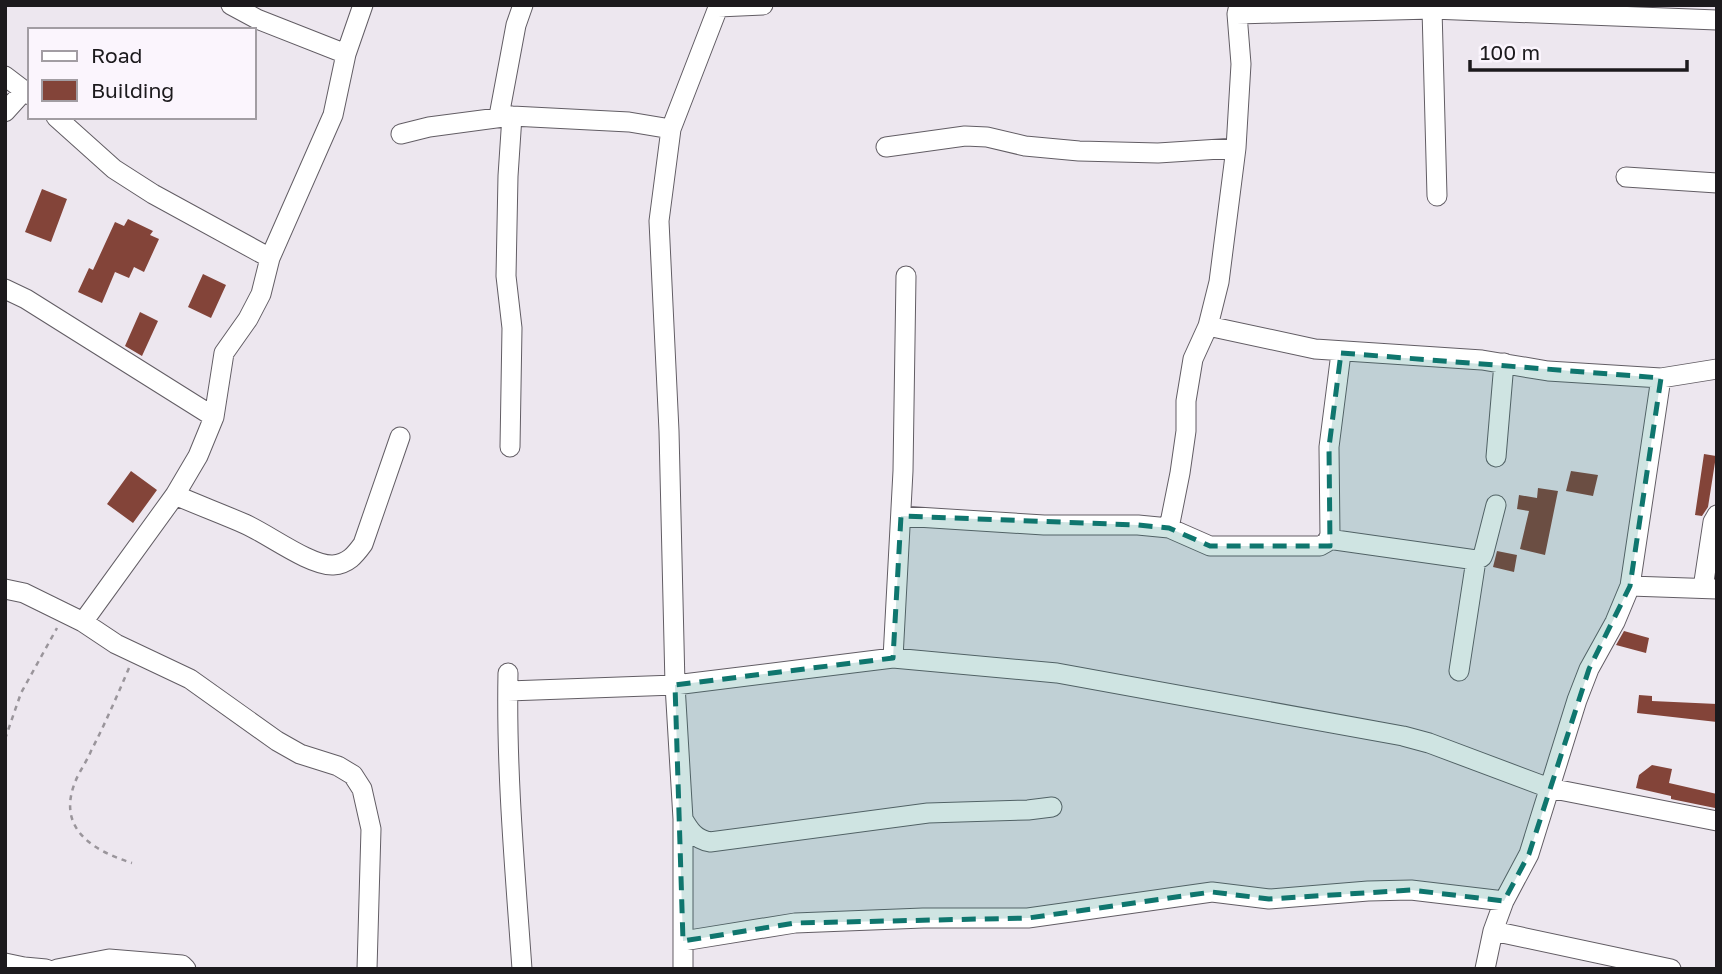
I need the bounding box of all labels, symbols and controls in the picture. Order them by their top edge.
legend [28,28,256,119]
scale bar [1470,28,1687,72]
text: 100 m [1480,39,1540,65]
text: Road [91,42,142,68]
text: Building [91,77,174,103]

